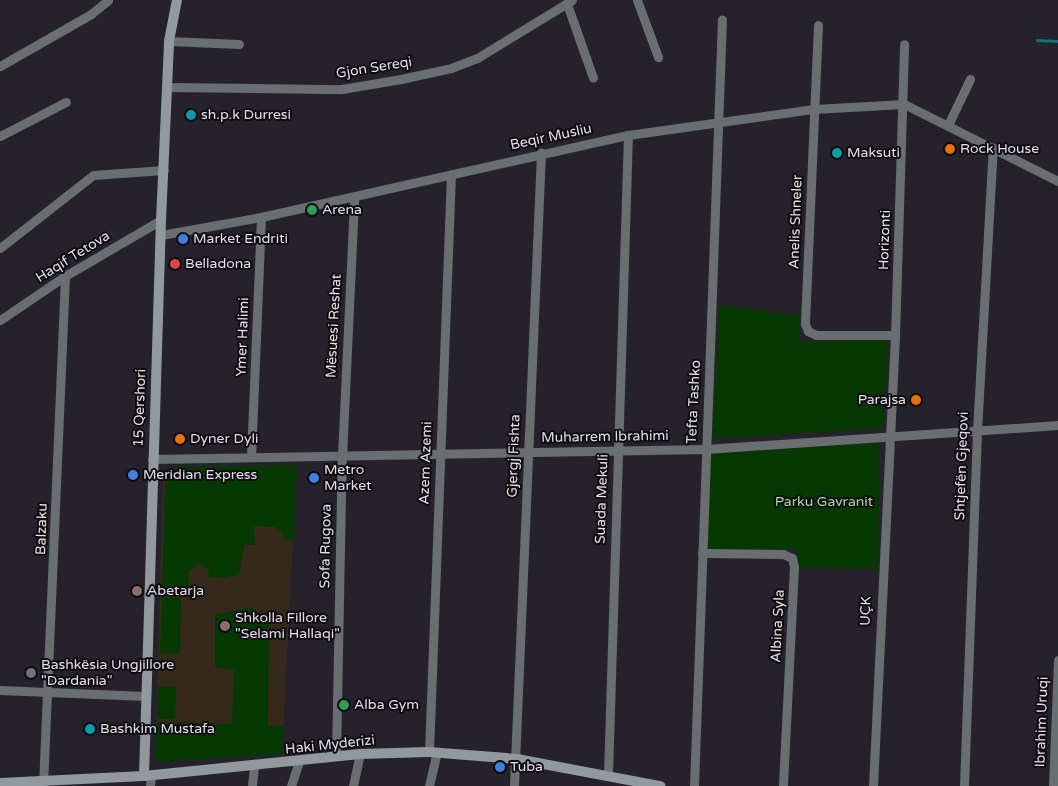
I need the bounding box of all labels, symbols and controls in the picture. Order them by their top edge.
street label: Gjon Sereqi [335,54,413,82]
place label: sh.p.k Durresi [201,107,291,123]
marker: sh.p.k Durresi [185,109,197,121]
street label: Beqir Musliu [509,120,593,154]
place label: Rock House [960,141,1039,157]
marker: Rock House [944,143,956,155]
place label: Maksuti [847,145,900,161]
marker: Maksuti [831,147,843,159]
street label: Anelis Shneler [786,175,806,269]
place label: Arena [322,202,362,218]
marker: Arena [306,204,318,216]
street label: Horizonti [876,210,894,270]
street label: Haqif Tetova [33,228,113,286]
place label: Market Endriti [193,231,288,247]
marker: Market Endriti [177,233,189,245]
place label: Belladona [185,256,251,272]
marker: Belladona [169,258,181,270]
street label: Mësuesi Reshat [323,273,345,379]
street label: Ymer Halimi [233,297,253,377]
street label: Tefta Tashko [683,360,705,444]
street label: 15 Qershori [130,369,150,447]
place label: Parajsa [858,392,906,408]
marker: Parajsa [910,394,922,406]
street label: Shtjefën Gjeqovi [952,411,972,521]
street label: Gjergj Fishta [504,414,524,498]
street label: Azem Azemi [416,421,436,505]
street label: Muharrem Ibrahimi [541,427,669,447]
place label: Dyner Dyli [190,431,258,447]
marker: Dyner Dyli [174,433,186,445]
street label: Suada Mekuli [592,454,612,544]
place label: Metro Market [324,462,372,494]
place label: Meridian Express [143,467,257,483]
marker: Meridian Express [127,469,139,481]
marker: Metro Market [308,472,320,484]
park label: Parku Gavranit [775,494,873,510]
street label: Balzaku [33,503,51,555]
street label: Sofa Rugova [317,504,335,588]
place label: Abetarja [147,583,204,599]
marker: Abetarja [131,585,143,597]
street label: Albina Syla [768,589,788,663]
street label: UÇK [857,596,875,626]
place label: Shkolla Fillore "Selami Hallaqi" [235,610,340,642]
marker: Shkolla Fillore "Selami Hallaqi" [219,620,231,632]
place label: Bashkësia Ungjillore "Dardania" [41,657,174,690]
marker: Bashkësia Ungjillore "Dardania" [25,667,37,679]
street label: Ibrahim Uruqi [1032,676,1052,768]
place label: Alba Gym [354,697,419,713]
marker: Alba Gym [338,699,350,711]
place label: Bashkim Mustafa [100,721,215,737]
marker: Bashkim Mustafa [84,723,96,735]
street label: Haki Myderizi [284,732,376,758]
place label: Tuba [510,759,543,775]
marker: Tuba [494,761,506,773]

